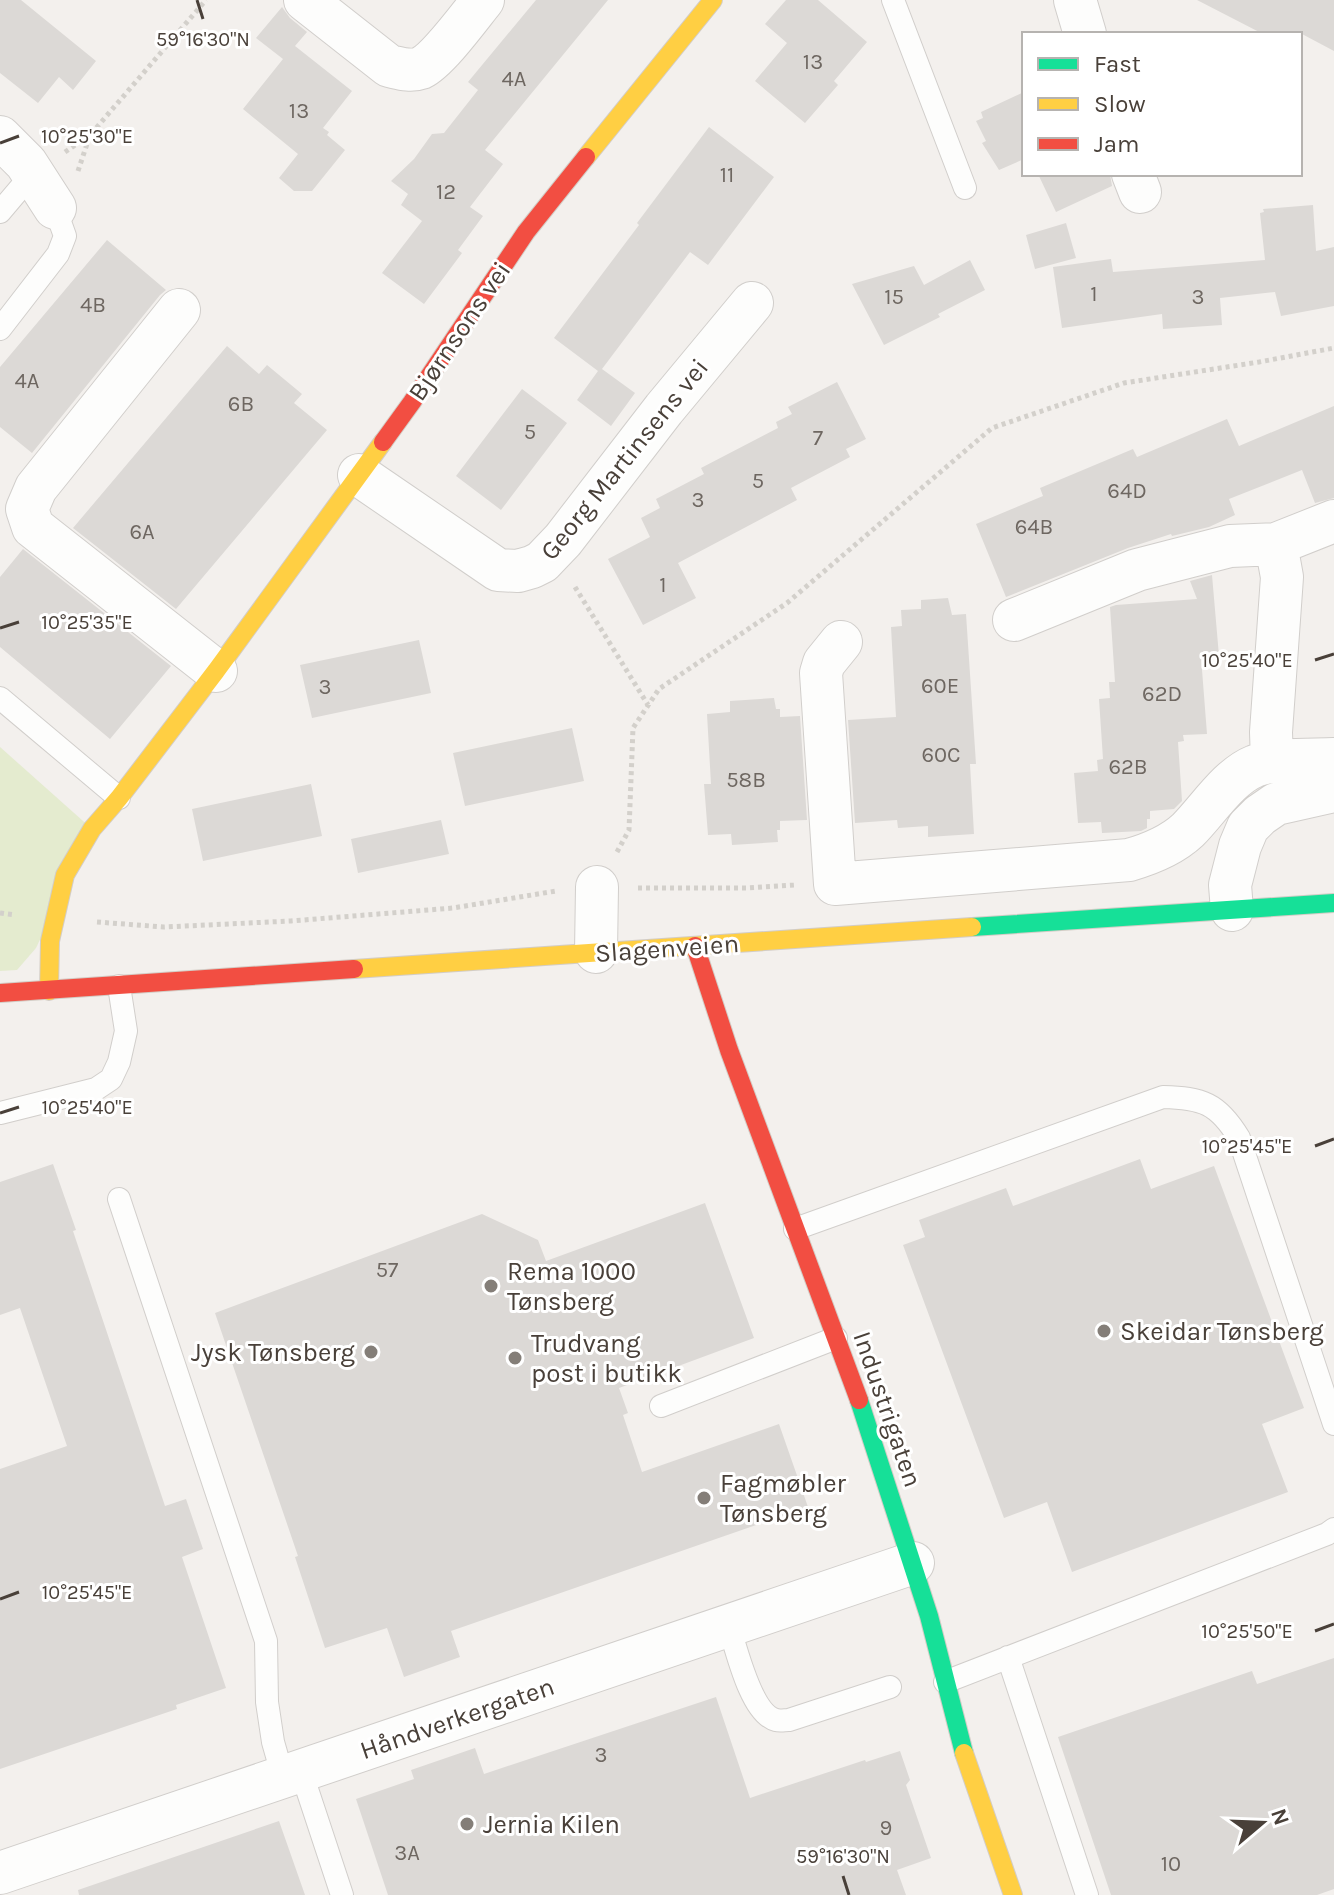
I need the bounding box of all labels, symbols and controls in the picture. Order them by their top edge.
text: 59°16'30"N [156,28,250,51]
legend [1022,32,1302,176]
house number: 13 [803,49,823,75]
text: Fast [1094,50,1141,78]
house number: 4A [502,66,527,92]
text: Slow [1094,90,1146,118]
house number: 13 [289,98,309,124]
text: 10°25'30"E [41,125,133,148]
text: Jam [1094,130,1139,158]
house number: 11 [720,162,734,188]
house number: 12 [436,179,456,205]
street label: Bjørnsons vei [401,256,517,407]
house number: 1 [1090,281,1098,307]
house number: 15 [884,284,904,310]
house number: 3 [1192,284,1205,310]
house number: 4B [80,292,106,318]
street label: Georg Martinsens vei [534,352,715,566]
house number: 4A [15,368,40,394]
house number: 6B [228,391,254,417]
house number: 5 [524,419,536,445]
house number: 7 [813,425,823,451]
house number: 5 [752,468,764,494]
house number: 64D [1107,478,1147,504]
house number: 3 [692,487,705,513]
house number: 64B [1015,514,1053,540]
house number: 6A [129,519,155,545]
house number: 1 [659,572,667,598]
text: 10°25'35"E [41,611,133,634]
text: 10°25'40"E [1201,649,1293,672]
house number: 60E [921,673,959,699]
house number: 3 [319,674,332,700]
house number: 62D [1142,681,1182,707]
house number: 60C [921,742,961,768]
house number: 62B [1108,754,1148,780]
house number: 58B [726,767,766,793]
street label: Slagenveien [594,928,740,969]
text: 10°25'40"E [41,1096,133,1119]
text: 10°25'45"E [1202,1135,1292,1158]
place label: Rema 1000 Tønsberg [507,1256,636,1317]
house number: 57 [376,1257,398,1283]
marker: Rema 1000 Tønsberg [482,1277,500,1295]
place label: Skeidar Tønsberg [1120,1316,1324,1347]
marker: Skeidar Tønsberg [1095,1322,1113,1340]
street label: Industrigaten [846,1327,929,1491]
place label: Trudvang post i butikk [531,1328,682,1389]
place label: Jysk Tønsberg [191,1337,355,1368]
marker: Jysk Tønsberg [362,1343,380,1361]
marker: Trudvang post i butikk [506,1349,524,1367]
place label: Fagmøbler Tønsberg [720,1468,847,1529]
marker: Fagmøbler Tønsberg [695,1489,713,1507]
text: 10°25'45"E [42,1581,132,1604]
text: 10°25'50"E [1201,1620,1293,1643]
street label: Håndverkergaten [356,1671,558,1766]
house number: 3 [595,1742,608,1768]
north arrow [1222,1783,1302,1863]
text: N [1265,1805,1295,1829]
place label: Jernia Kilen [483,1809,620,1840]
marker: Jernia Kilen [458,1815,476,1833]
house number: 9 [880,1815,892,1841]
house number: 3A [394,1840,420,1866]
text: 59°16'30"N [796,1845,890,1868]
house number: 10 [1161,1851,1181,1877]

